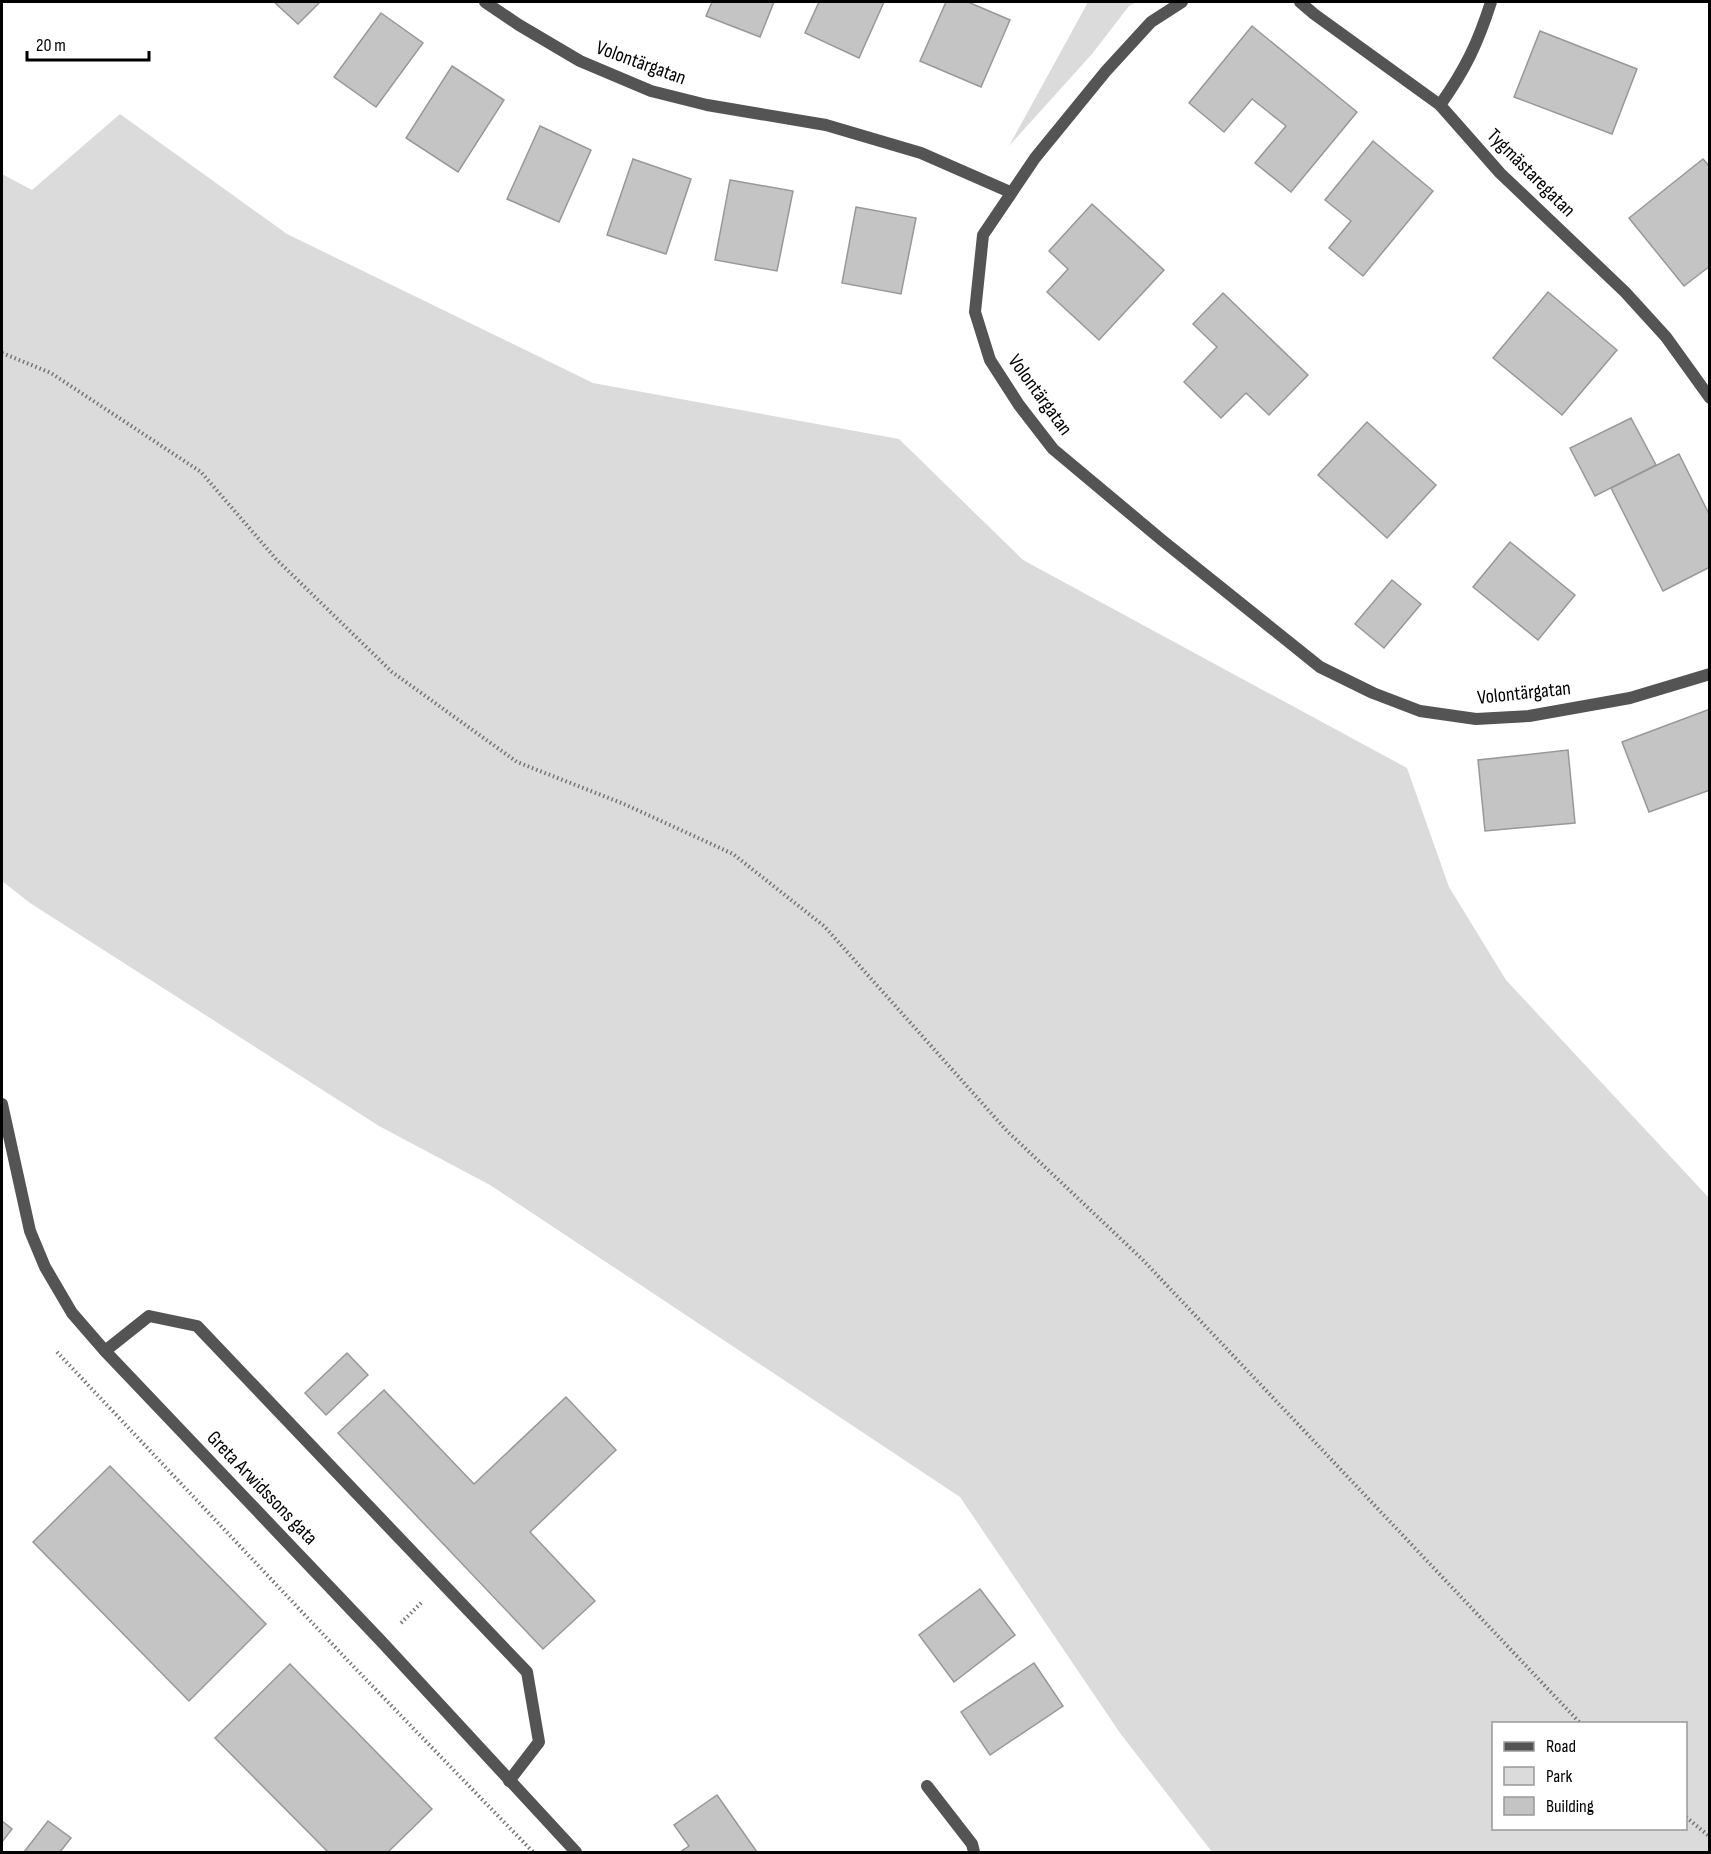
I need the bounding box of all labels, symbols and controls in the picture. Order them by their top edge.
scale bar [27,24,148,62]
text: 20 m [36,35,66,56]
street label: Volontärgatan [593,36,689,90]
street label: Tygmästaregatan [1482,124,1580,222]
street label: Volontärgatan [1003,350,1077,440]
street label: Volontärgatan [1476,676,1572,710]
street label: Greta Arwidssons gata [202,1426,322,1550]
legend [1492,1722,1687,1830]
text: Road [1546,1736,1576,1757]
text: Park [1546,1766,1572,1787]
text: Building [1546,1796,1594,1817]

